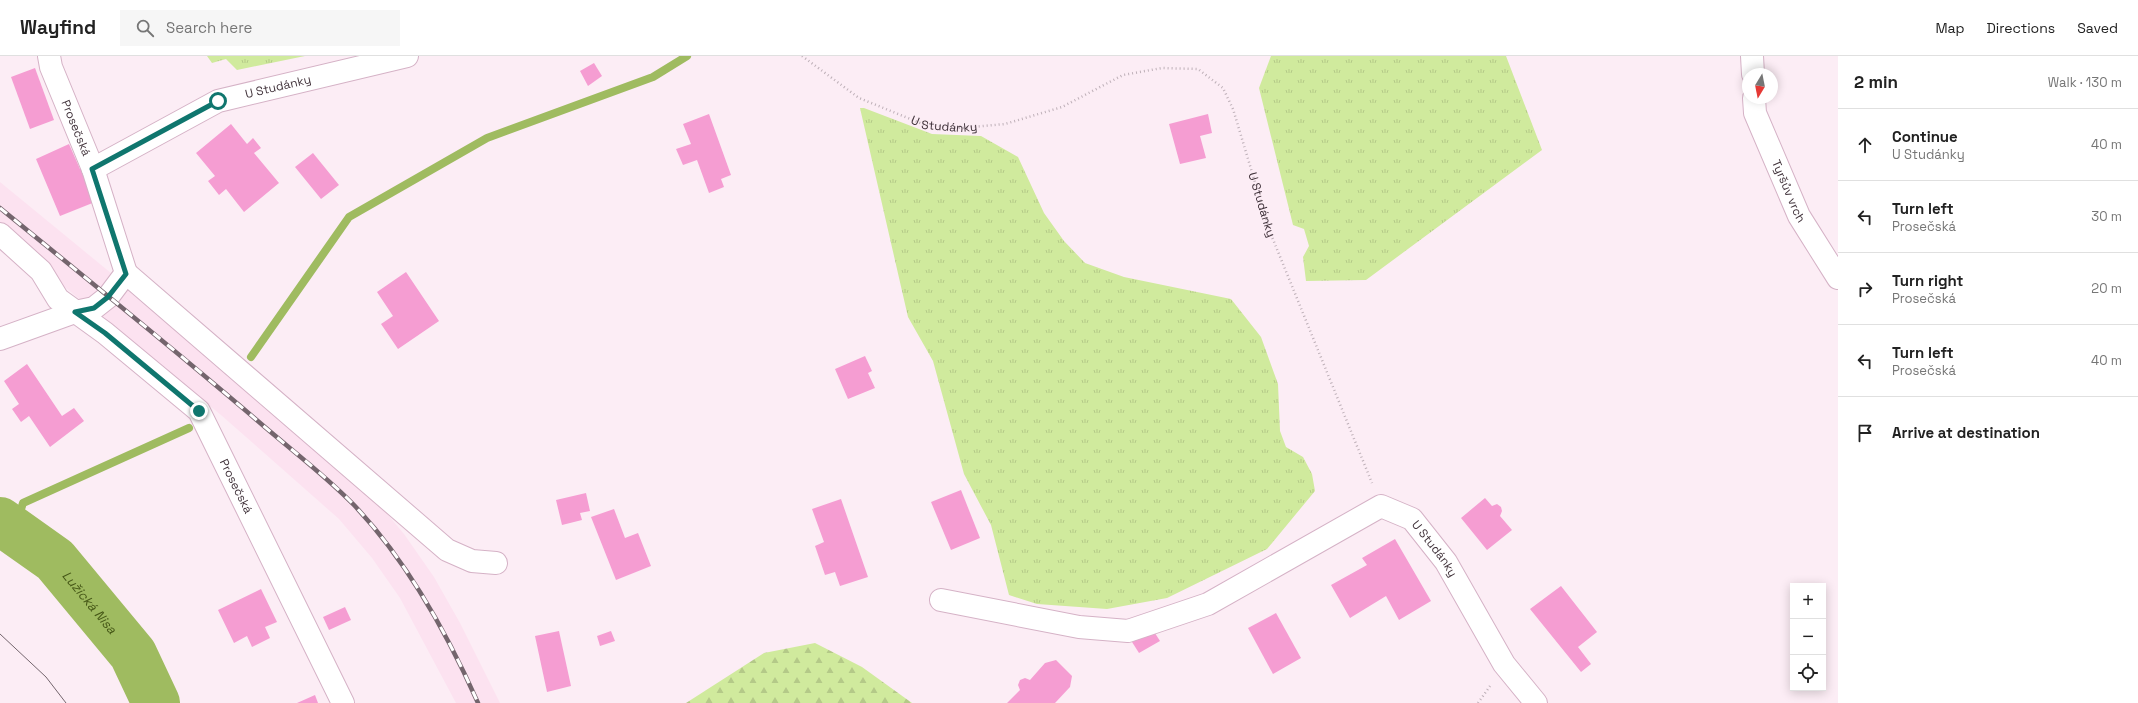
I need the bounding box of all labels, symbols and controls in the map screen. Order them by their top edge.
search box [120,10,400,46]
text: Wayfind [20,15,96,40]
icon: search [134,17,156,39]
text: Search here [166,18,252,37]
text: Map [1935,19,1965,37]
text: Directions [1987,19,2055,37]
text: Saved [2077,19,2118,37]
north arrow [1742,68,1778,104]
street label: U Studánky [244,71,313,102]
text: 2 min [1854,71,1898,93]
text: Walk · 130 m [2048,74,2122,91]
route start [209,92,227,110]
street label: Prosečská [58,98,95,158]
street label: U Studánky [908,112,978,136]
text: Continue [1892,127,1958,146]
icon: ahead [1854,134,1876,156]
text: 40 m [2091,136,2122,153]
text: U Studánky [1892,146,1965,163]
street label: Tyršův vrch [1768,157,1809,226]
street label: U Studánky [1244,170,1279,240]
text: Turn left [1892,199,1954,218]
icon: left [1854,206,1876,228]
text: 30 m [2091,208,2122,225]
text: Prosečská [1892,218,1956,235]
text: Turn right [1892,271,1963,290]
icon: right [1854,278,1876,300]
text: 20 m [2091,280,2122,297]
text: Prosečská [1892,290,1956,307]
text: Turn left [1892,343,1954,362]
icon: left [1854,350,1876,372]
text: 40 m [2091,352,2122,369]
text: Prosečská [1892,362,1956,379]
route end [190,402,208,420]
icon: arrive [1854,422,1876,444]
text: Arrive at destination [1892,423,2040,442]
street label: Prosečská [216,456,256,516]
street label: U Studánky [1408,517,1461,580]
water label: Lužická Nisa [59,567,121,637]
map controls [1790,583,1826,691]
button: + [1790,583,1826,619]
button: − [1790,619,1826,655]
button: locate [1790,655,1826,691]

